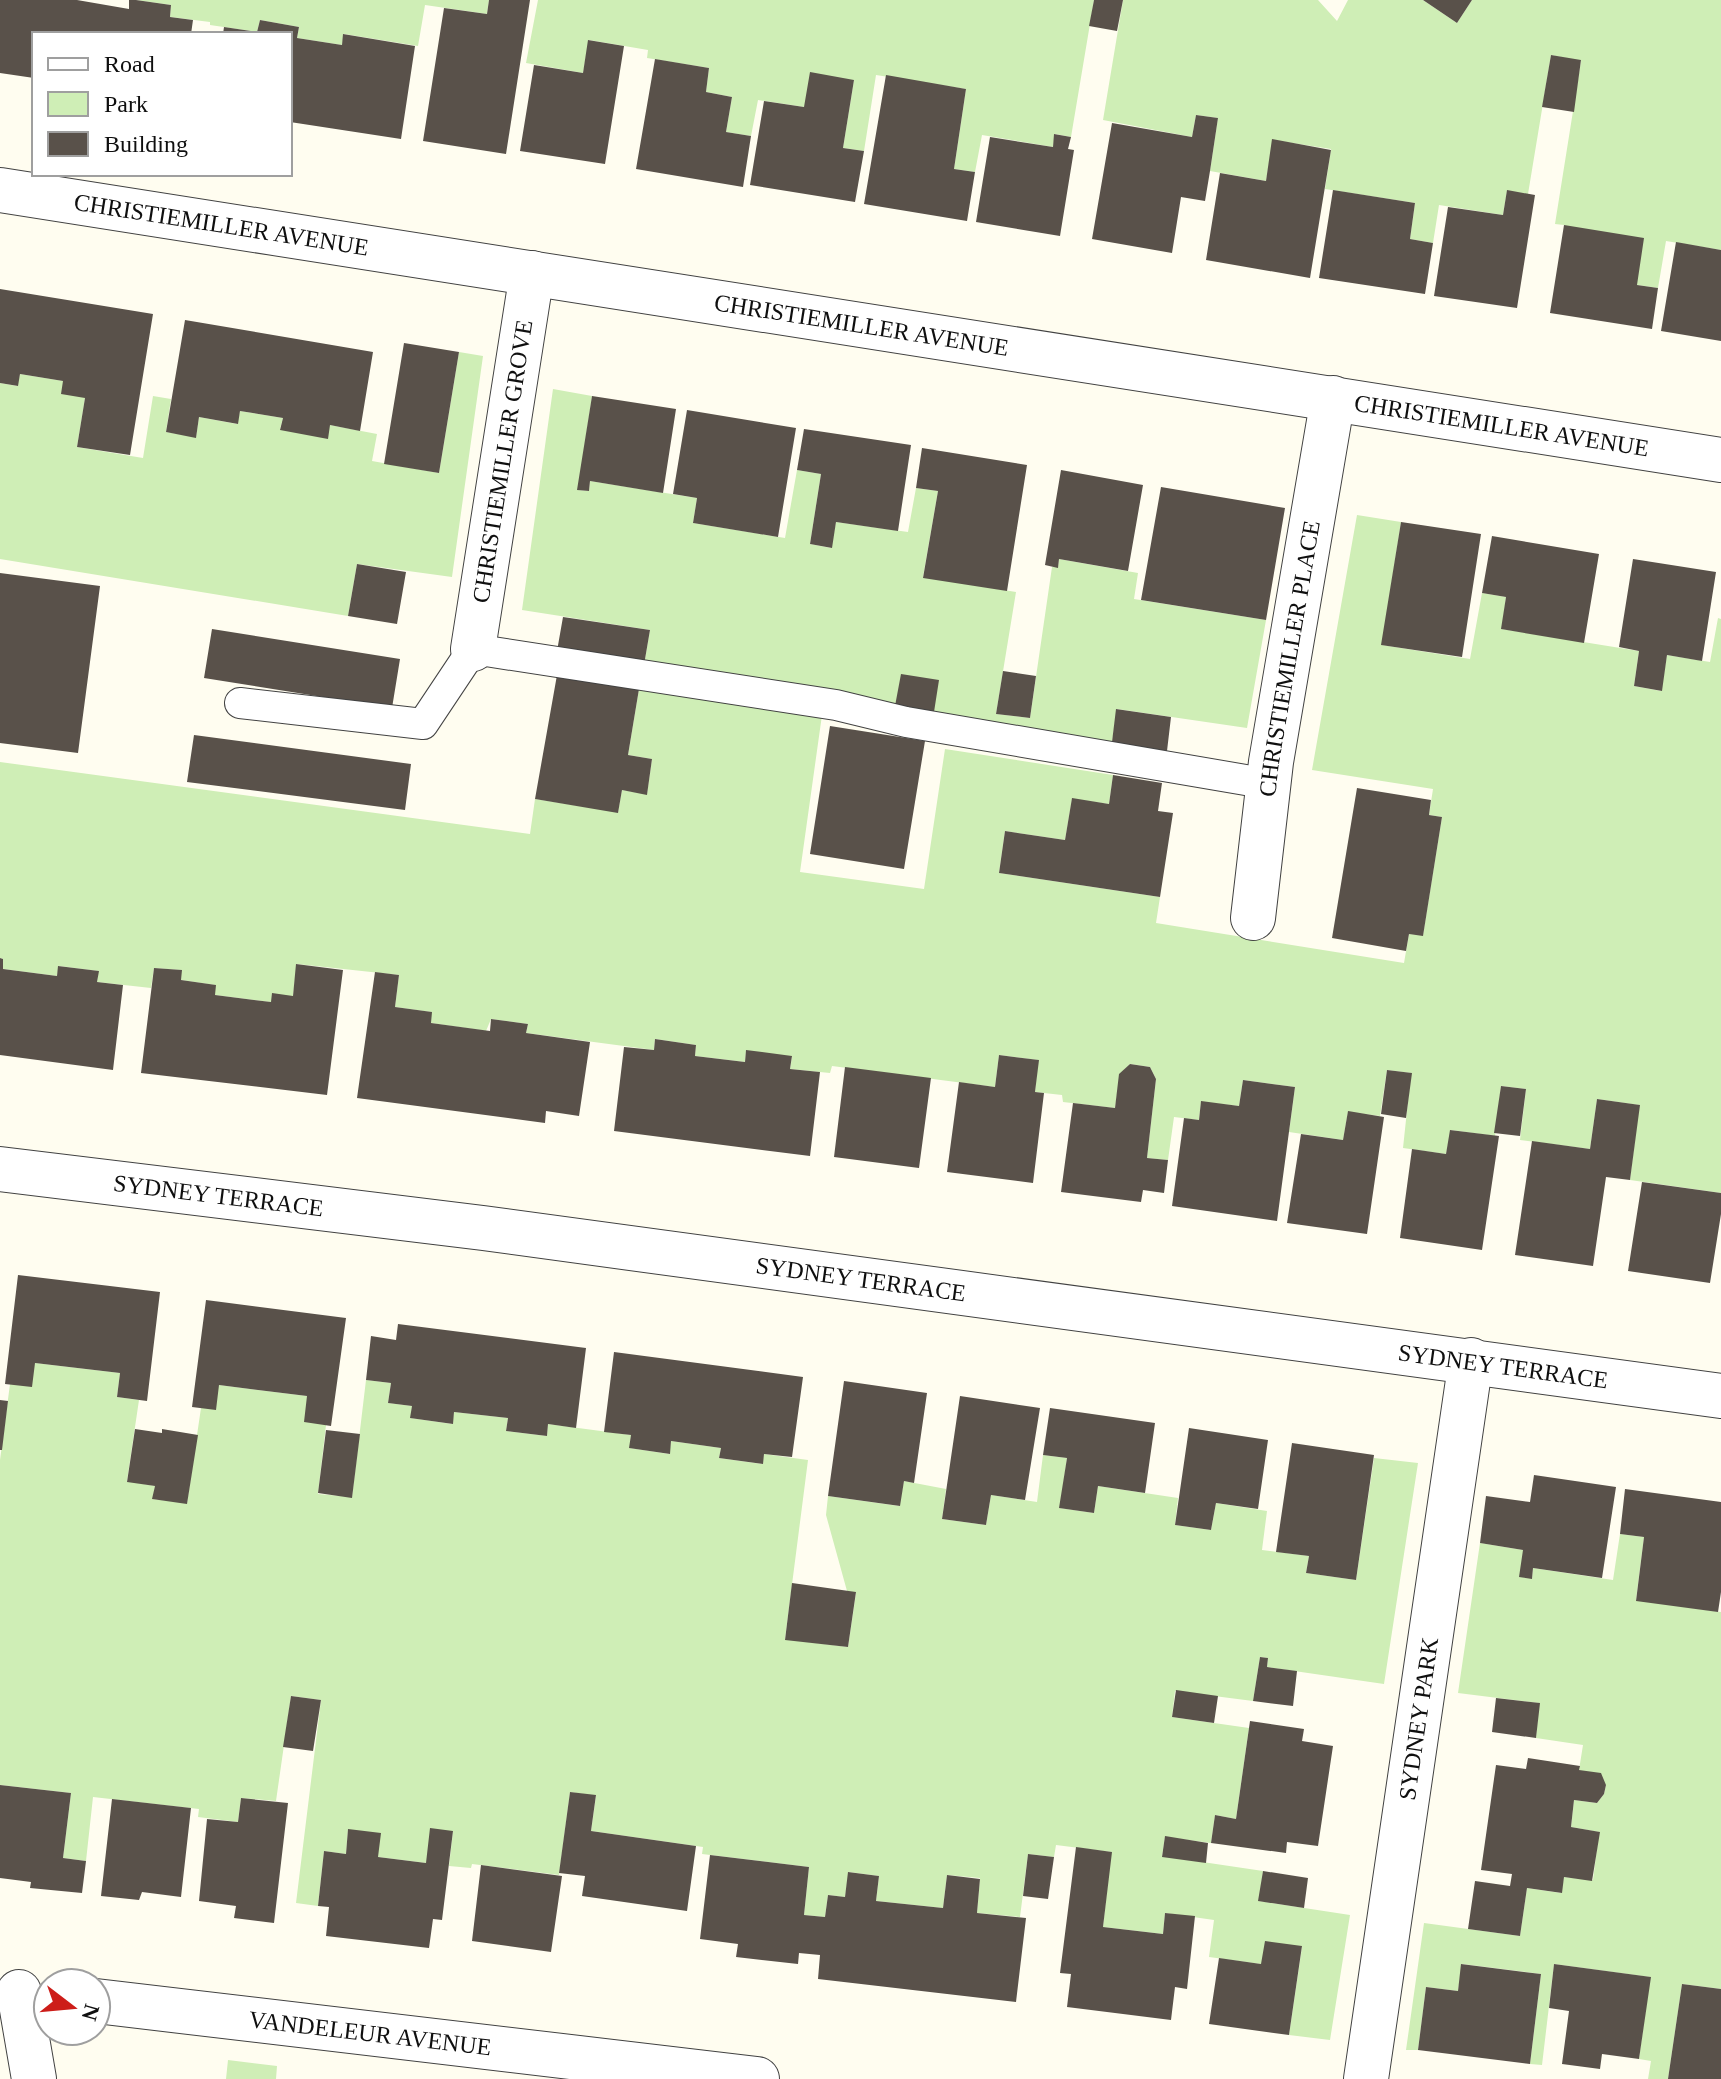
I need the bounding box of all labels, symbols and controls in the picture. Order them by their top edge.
legend [32,32,292,176]
text: Road [104,51,155,77]
text: Park [104,91,148,117]
text: Building [104,131,188,157]
street label: CHRISTIEMILLER AVENUE [72,189,370,261]
street label: CHRISTIEMILLER AVENUE [712,289,1011,361]
street label: CHRISTIEMILLER GROVE [467,318,537,605]
street label: CHRISTIEMILLER AVENUE [1353,390,1651,462]
street label: CHRISTIEMILLER PLACE [1254,519,1325,798]
street label: SYDNEY TERRACE [112,1170,325,1221]
street label: SYDNEY TERRACE [754,1252,967,1306]
street label: SYDNEY TERRACE [1397,1339,1610,1394]
street label: SYDNEY PARK [1394,1635,1443,1802]
north arrow [32,1967,112,2047]
text: N [77,2001,105,2024]
street label: VANDELEUR AVENUE [247,2006,493,2061]

